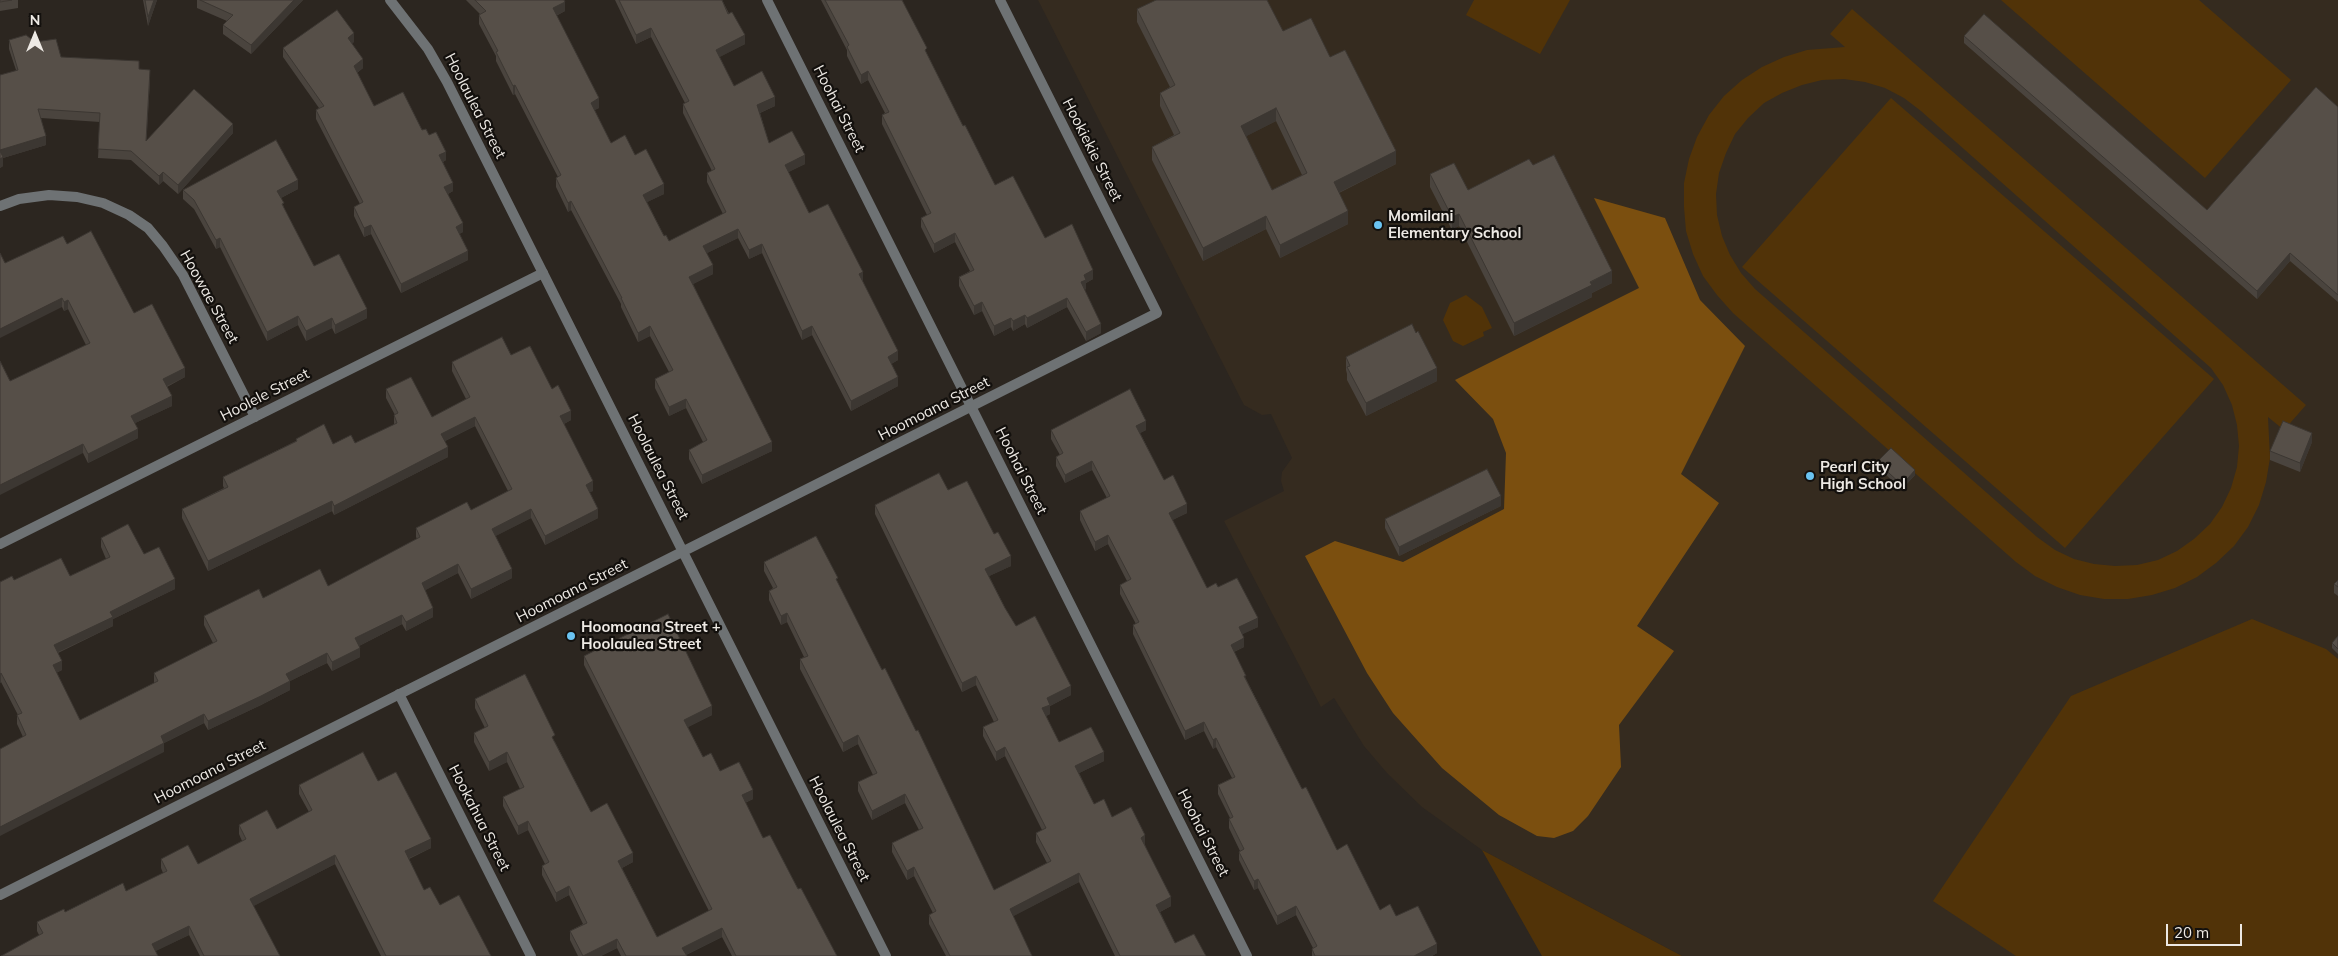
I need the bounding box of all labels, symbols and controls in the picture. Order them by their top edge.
north arrow [10,10,60,60]
text: N [30,11,40,29]
street label: Hoolaulea Street [441,50,509,162]
street label: Hoohai Street [809,62,869,156]
street label: Hookiekie Street [1058,96,1126,204]
place label: Momilani Elementary School [1388,207,1521,242]
marker: Momilani Elementary School [1372,219,1384,231]
street label: Hoowae Street [176,247,242,347]
street label: Hoolele Street [217,365,313,425]
street label: Hoomoana Street [875,373,993,445]
street label: Hoolaulea Street [624,411,692,523]
street label: Hoohai Street [991,424,1051,518]
place label: Pearl City High School [1820,458,1906,493]
marker: Pearl City High School [1804,470,1816,482]
street label: Hoomoana Street [513,555,631,627]
place label: Hoomoana Street + Hoolaulea Street [581,618,721,653]
marker: Hoomoana Street + Hoolaulea Street [565,630,577,642]
street label: Hoomoana Street [151,736,269,808]
street label: Hookahua Street [444,762,514,874]
street label: Hoolaulea Street [805,773,873,885]
street label: Hoohai Street [1173,786,1233,880]
scale bar [2168,914,2244,946]
text: 20 m [2174,923,2209,942]

